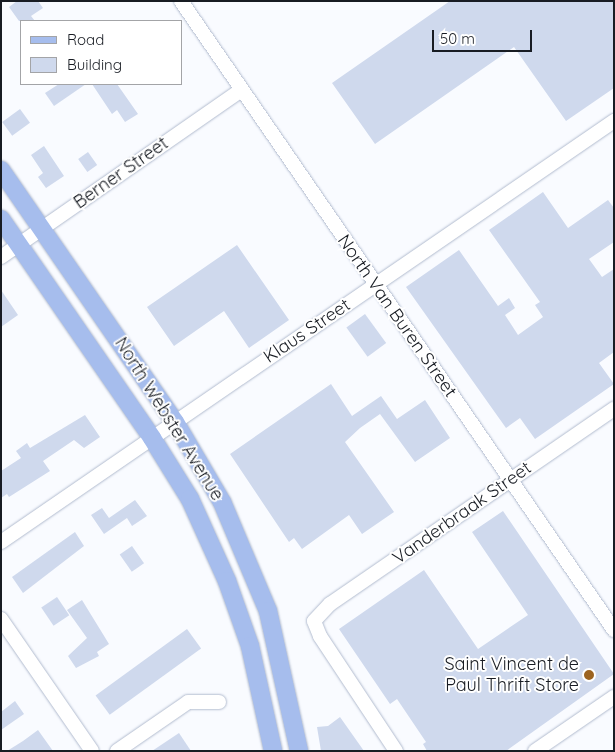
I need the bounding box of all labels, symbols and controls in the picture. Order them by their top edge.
legend [20,20,182,85]
scale bar [435,20,535,52]
text: 50 m [440,29,475,48]
text: Road [67,30,104,49]
text: Building [67,55,122,74]
street label: Berner Street [70,132,172,214]
street label: North Van Buren Street [333,231,461,401]
street label: Klaus Street [260,294,354,368]
street label: North Webster Avenue [110,333,228,505]
street label: Vanderbraak Street [388,457,536,569]
place label: Saint Vincent de Paul Thrift Store [444,654,579,696]
marker: Saint Vincent de Paul Thrift Store [583,669,595,681]

